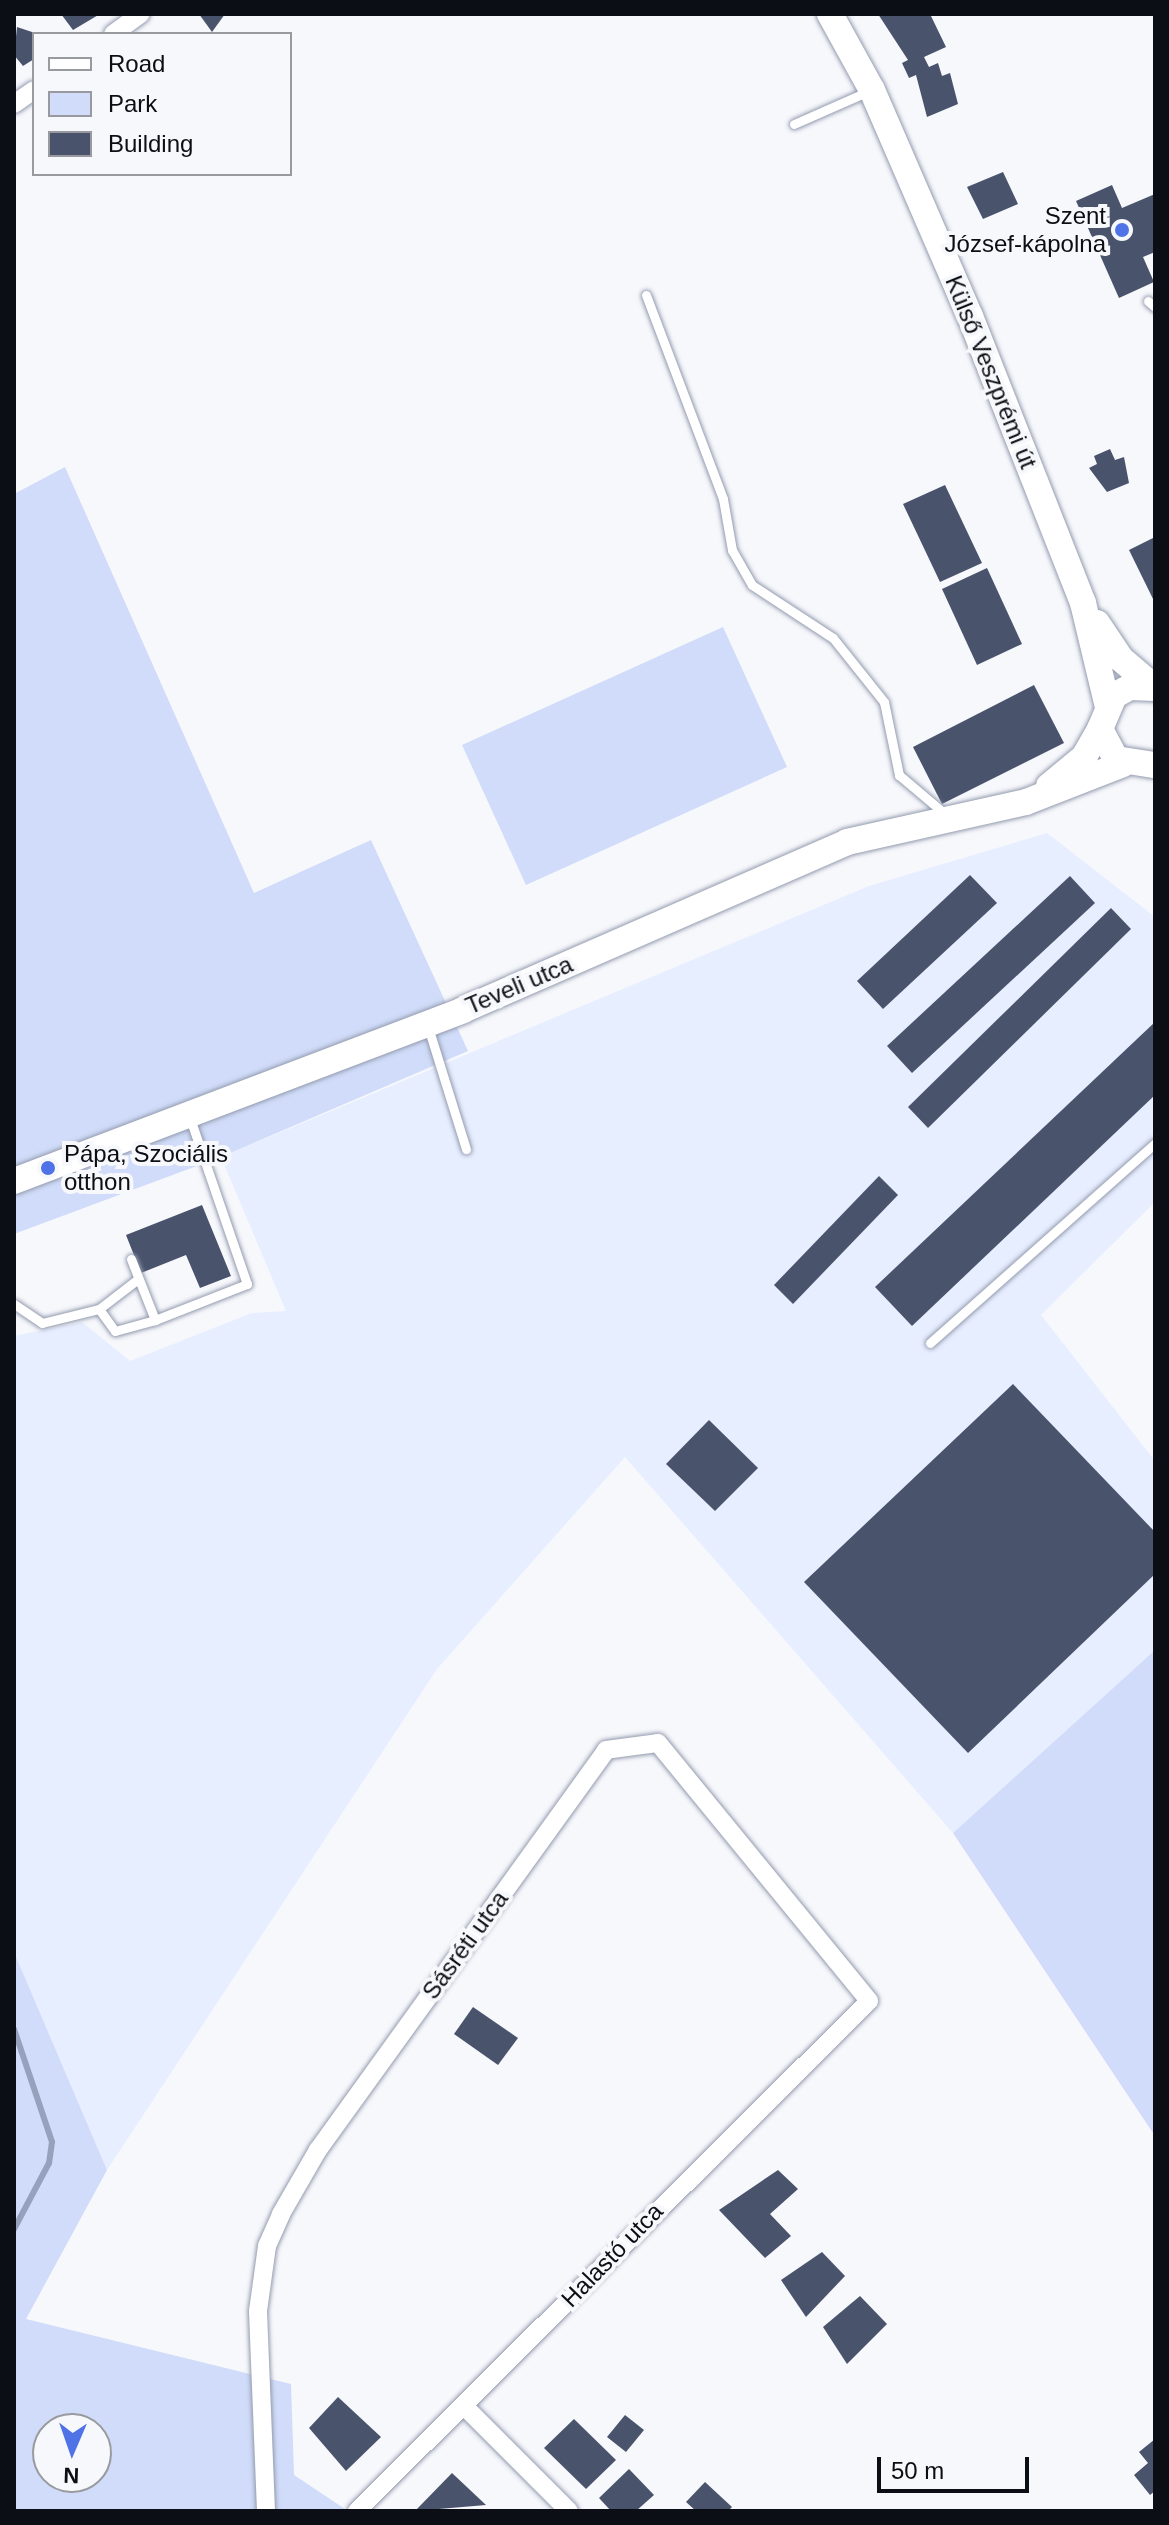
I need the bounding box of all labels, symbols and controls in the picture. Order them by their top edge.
legend [32,32,292,176]
text: Road [108,50,165,77]
text: Park [108,90,157,117]
text: Building [108,130,193,157]
place label: Szent József-kápolna [945,202,1106,258]
marker: Szent József-kápolna [1113,221,1131,239]
street label: Külső Veszprémi út [939,271,1043,473]
street label: Teveli utca [461,950,577,1020]
place label: Pápa, Szociális otthon [64,1140,228,1196]
marker: Pápa, Szociális otthon [39,1159,57,1177]
street label: Sásréti utca [416,1885,514,2005]
street label: Halastó utca [555,2197,669,2313]
north arrow [32,2413,112,2493]
scale bar [881,2441,1033,2491]
text: 50 m [891,2457,944,2484]
text: N [63,2463,80,2488]

